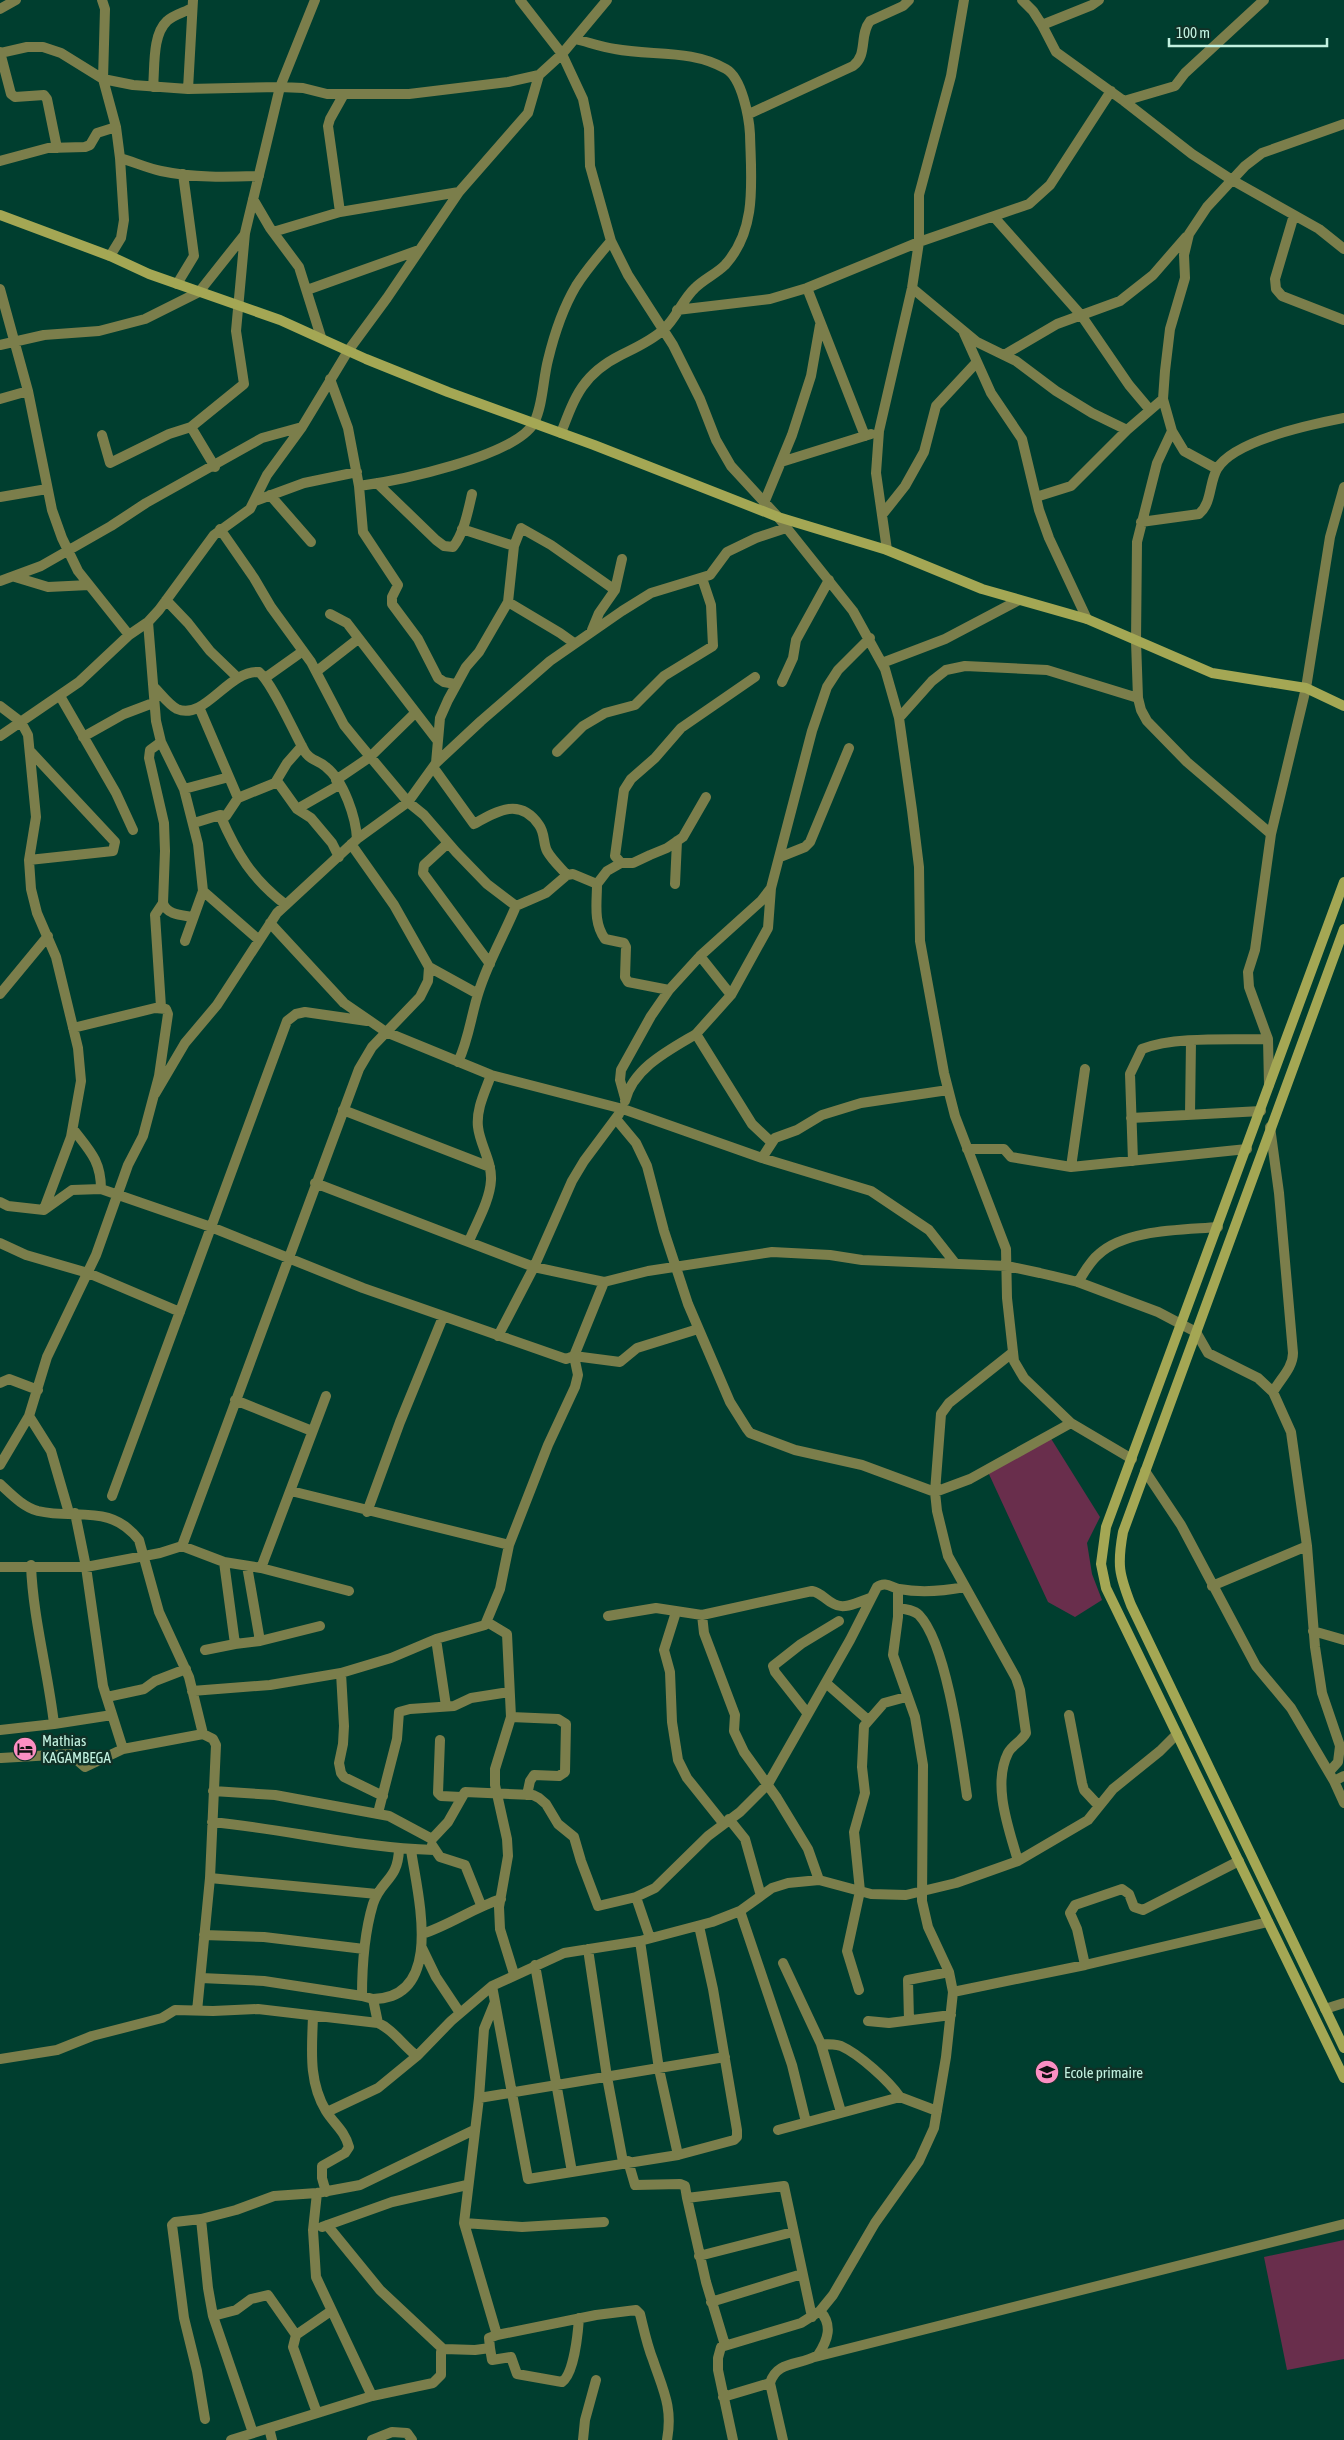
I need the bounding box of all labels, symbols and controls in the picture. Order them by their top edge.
scale bar [1169,15,1326,47]
text: 100 m [1176,24,1210,41]
place label: Mathias KAGAMBEGA [42,1732,112,1766]
hotel icon: Mathias KAGAMBEGA [12,1736,38,1762]
school or university icon: Ecole primaire [1034,2059,1060,2085]
place label: Ecole primaire [1064,2064,1143,2081]

